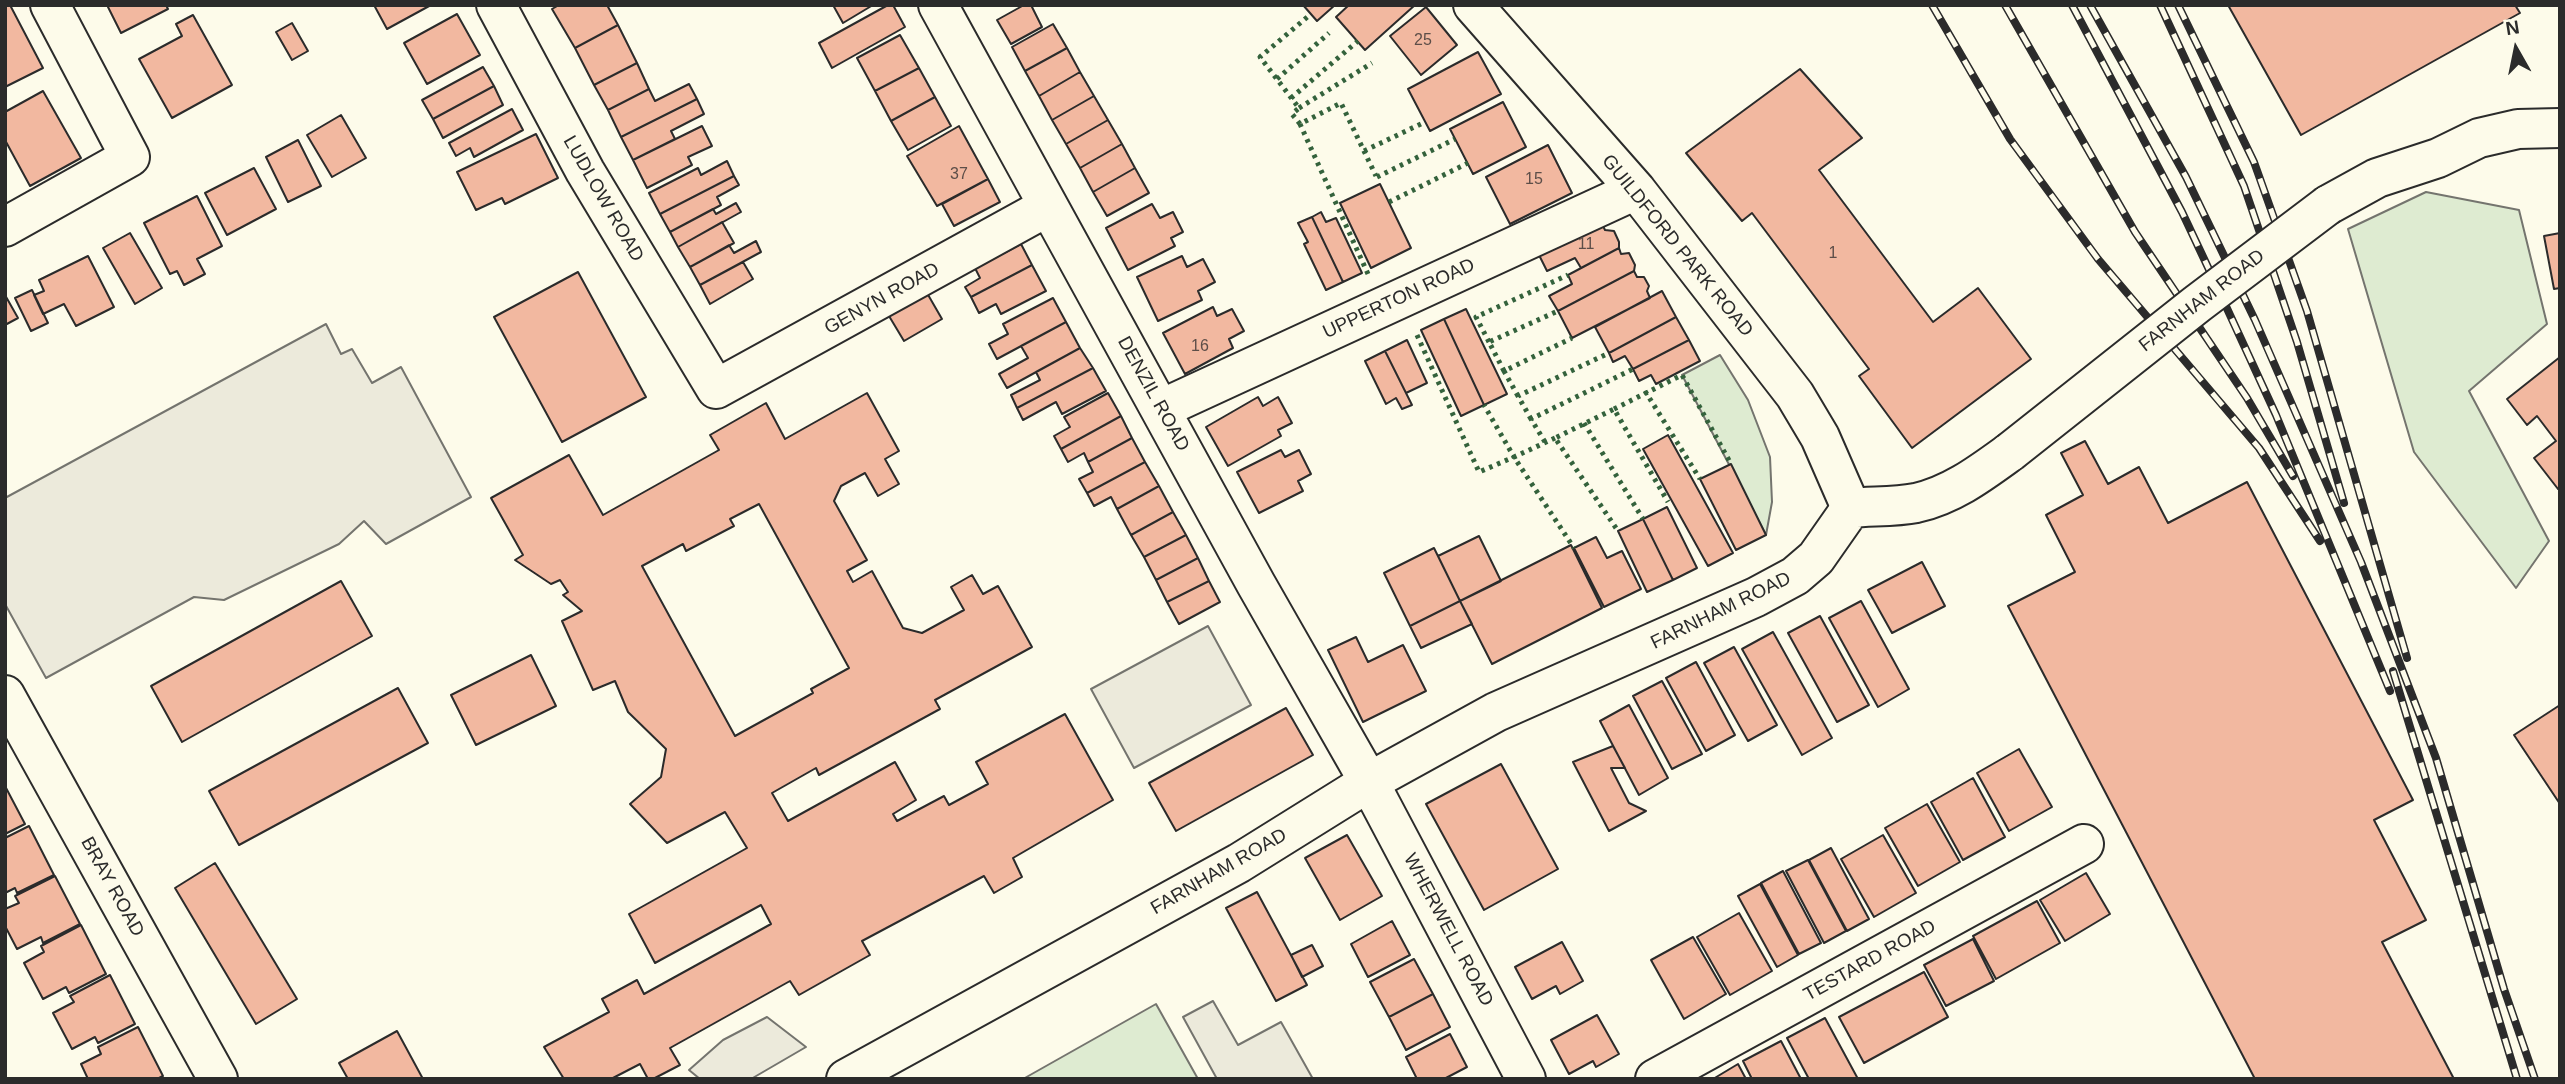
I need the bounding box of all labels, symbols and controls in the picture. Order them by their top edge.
north arrow [2481,14,2551,84]
text: N [2504,16,2521,39]
house number: 25 [1414,31,1432,51]
street label: LUDLOW ROAD [558,132,648,266]
street label: GUILDFORD PARK ROAD [1597,150,1757,342]
house number: 37 [950,165,968,185]
house number: 15 [1525,170,1543,190]
house number: 11 [1578,235,1594,255]
house number: 1 [1829,244,1837,264]
street label: FARNHAM ROAD [2135,245,2269,357]
street label: UPPERTON ROAD [1319,254,1479,344]
street label: GENYN ROAD [821,258,943,340]
street label: DENZIL ROAD [1112,333,1194,455]
house number: 16 [1191,337,1209,357]
street label: FARNHAM ROAD [1647,567,1795,655]
street label: FARNHAM ROAD [1147,824,1291,920]
street label: BRAY ROAD [75,833,149,941]
street label: WHERWELL ROAD [1398,850,1498,1010]
street label: TESTARD ROAD [1800,915,1940,1007]

